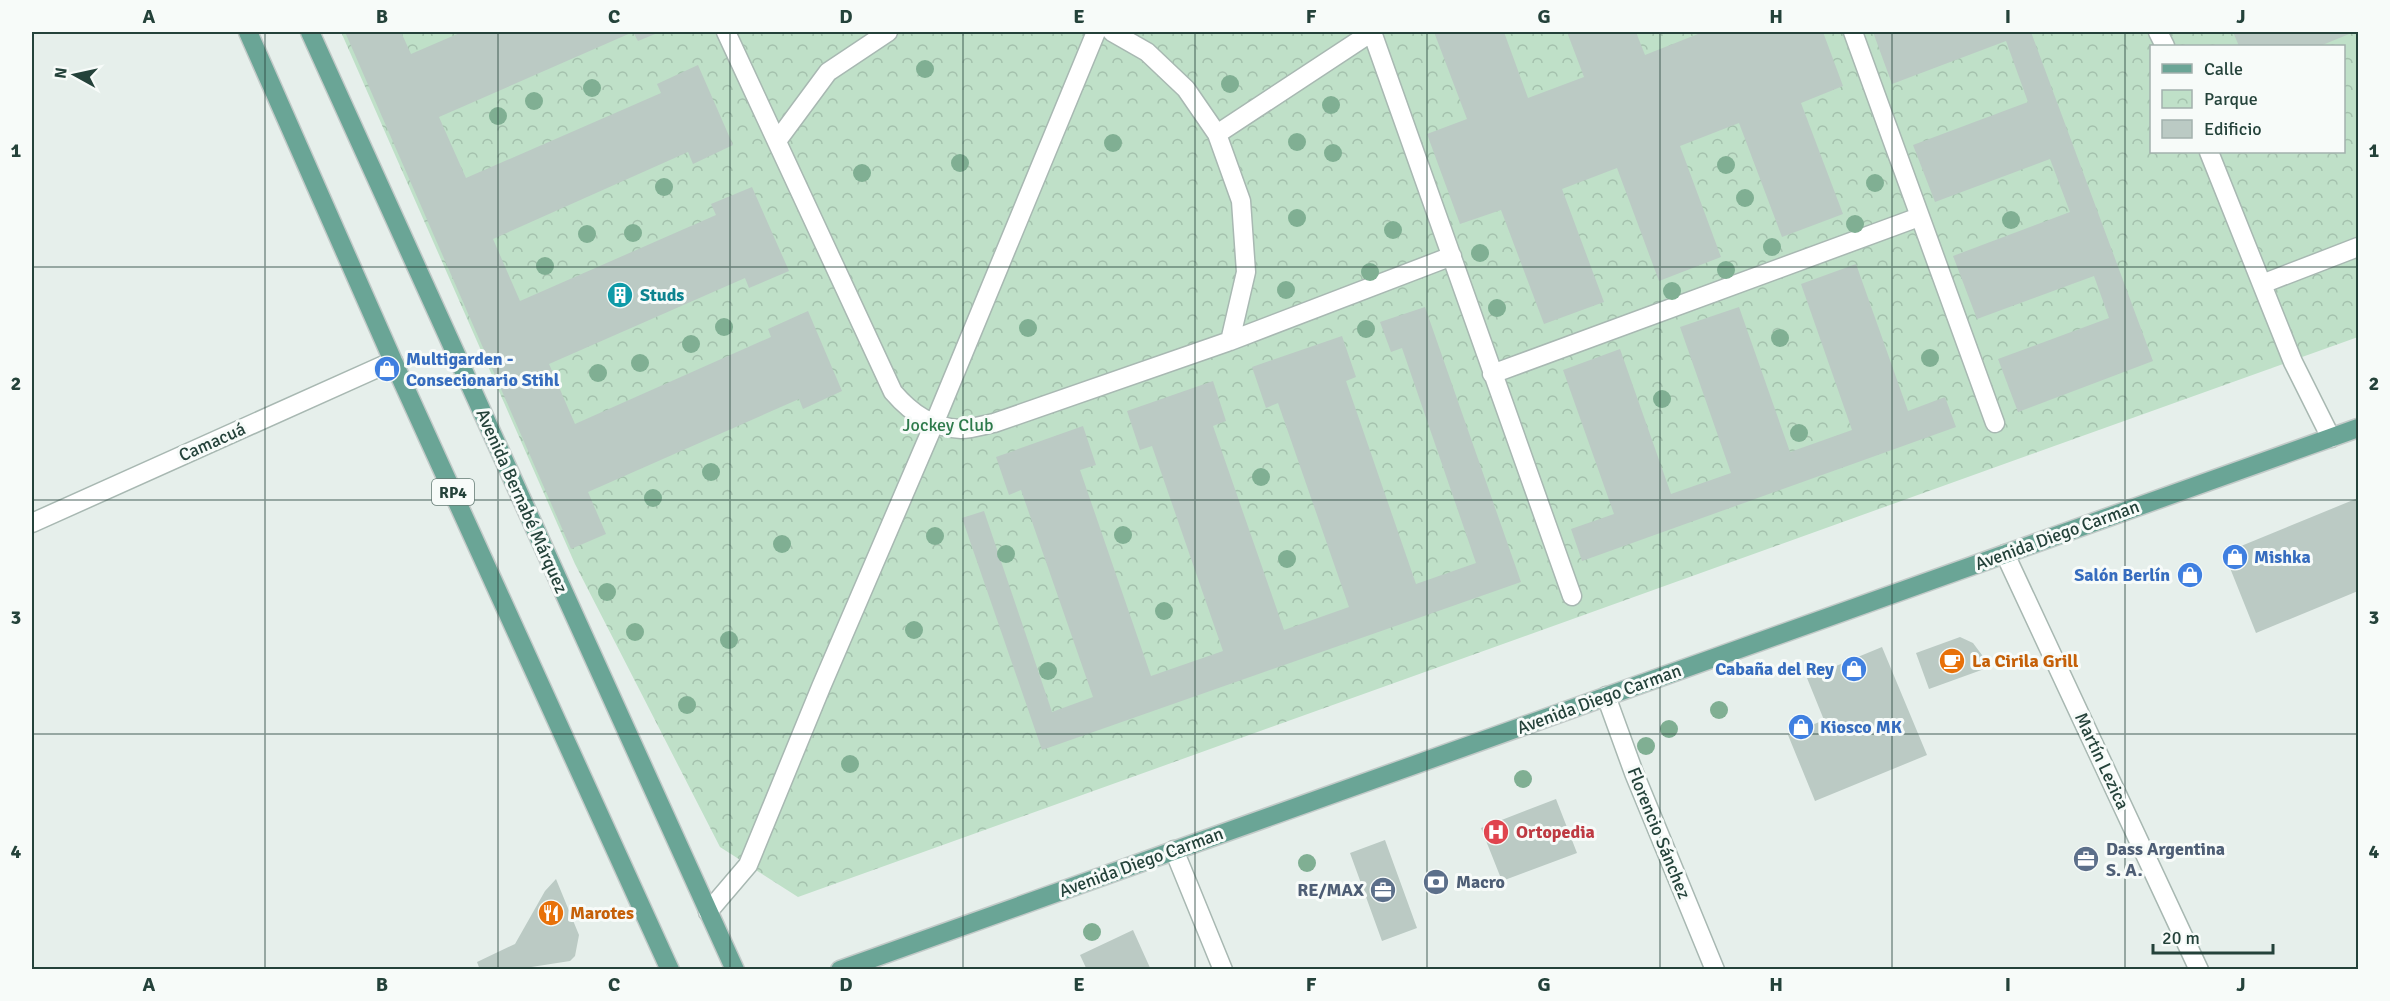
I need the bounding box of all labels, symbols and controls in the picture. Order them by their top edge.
text: A [143,4,156,29]
text: B [376,4,388,29]
text: C [608,4,620,29]
text: D [839,4,853,29]
text: E [1073,4,1085,29]
text: F [1306,4,1317,29]
text: G [1537,4,1551,29]
text: H [1769,4,1783,29]
text: I [2005,4,2011,29]
text: J [2236,4,2246,29]
north arrow [45,45,105,105]
legend [2150,45,2345,153]
text: Calle [2204,58,2243,80]
text: N [50,66,72,80]
text: Parque [2204,88,2258,110]
text: Edificio [2204,118,2262,140]
text: 1 [11,138,22,163]
text: 1 [2369,138,2380,163]
building icon: Studs [605,280,635,310]
place label: Studs [640,284,684,306]
place label: Multigarden - Consecionario Stihl [406,348,560,391]
shop icon: Multigarden - Consecionario Stihl [372,354,402,384]
text: 2 [11,371,21,396]
text: 2 [2369,371,2379,396]
street label: Avenida Bernabé Márquez [471,405,573,597]
park label: Jockey Club [902,414,994,436]
street label: Camacuá [175,418,249,466]
road number: RP4 [432,479,474,505]
street label: Avenida Diego Carman [1972,495,2142,575]
shop icon: Mishka [2220,542,2250,572]
place label: Mishka [2254,546,2311,568]
shop icon: Salón Berlín [2175,560,2205,590]
place label: Salón Berlín [2074,564,2170,586]
text: 3 [11,605,21,630]
text: 3 [2369,605,2379,630]
cafe icon: La Cirila Grill [1937,646,1967,676]
place label: La Cirila Grill [1972,650,2079,672]
shop icon: Cabaña del Rey [1839,654,1869,684]
place label: Cabaña del Rey [1715,658,1834,680]
street label: Avenida Diego Carman [1514,659,1684,739]
street label: Martín Lezica [2070,709,2134,813]
shop icon: Kiosco MK [1786,712,1816,742]
place label: Kiosco MK [1820,716,1903,738]
street label: Florencio Sánchez [1623,764,1695,902]
hospital icon: Ortopedia [1481,817,1511,847]
place label: Ortopedia [1516,821,1595,843]
street label: Avenida Diego Carman [1056,822,1226,902]
place label: Dass Argentina S. A. [2106,838,2225,881]
text: 4 [11,839,22,864]
text: 4 [2369,839,2380,864]
office icon: Dass Argentina S. A. [2071,844,2101,874]
bank icon: Macro [1421,867,1451,897]
place label: Macro [1456,871,1505,893]
office icon: RE/MAX [1368,875,1398,905]
place label: RE/MAX [1297,879,1364,901]
restaurant icon: Marotes [536,898,566,928]
place label: Marotes [570,902,634,924]
scale bar [2153,917,2273,955]
text: 20 m [2162,927,2200,949]
text: A [143,972,156,997]
text: B [376,972,388,997]
text: C [608,972,620,997]
text: D [839,972,853,997]
text: E [1073,972,1085,997]
text: F [1306,972,1317,997]
text: G [1537,972,1551,997]
text: H [1769,972,1783,997]
text: I [2005,972,2011,997]
text: J [2236,972,2246,997]

